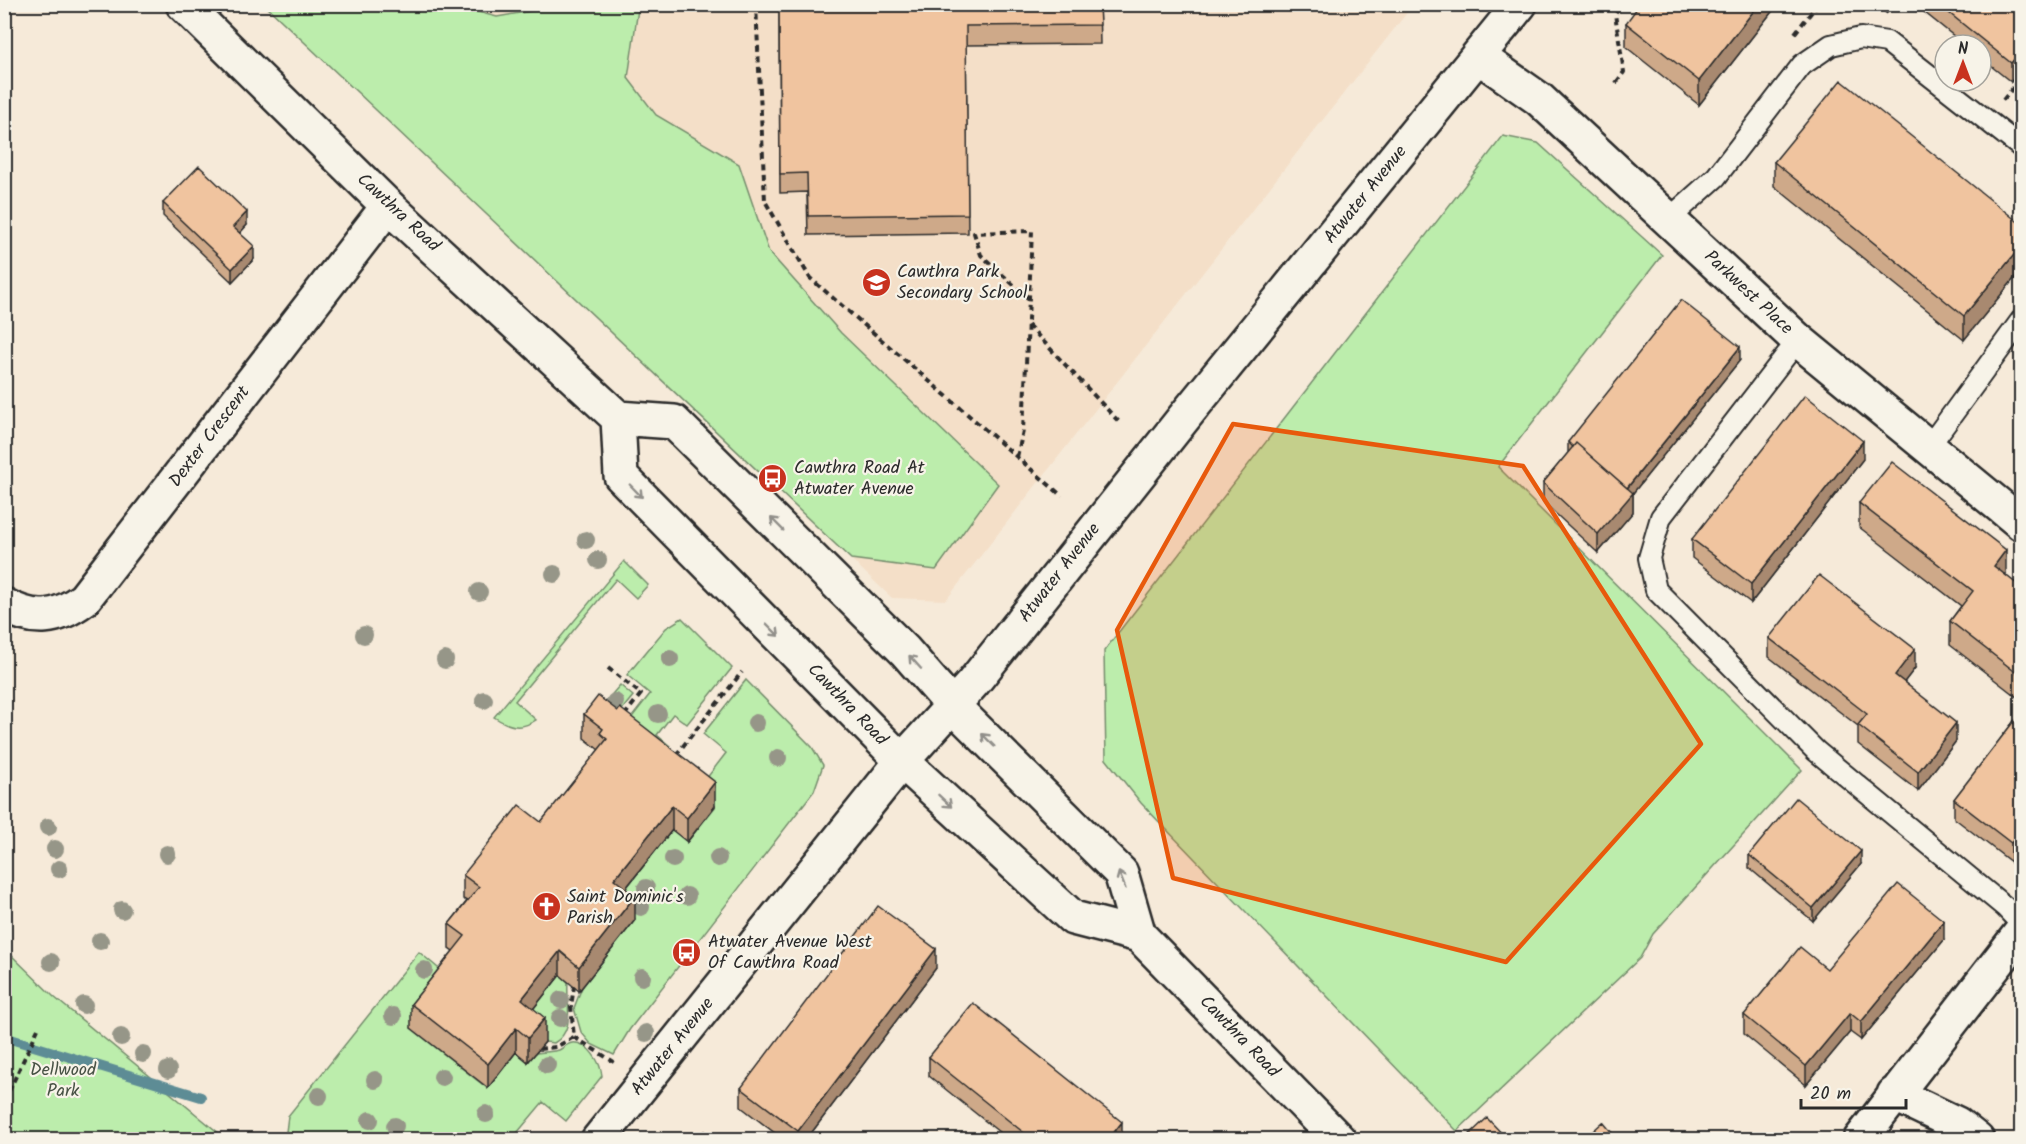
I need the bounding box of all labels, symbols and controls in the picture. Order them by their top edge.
north arrow [1933,33,1993,93]
text: N [1958,37,1968,62]
street label: Atwater Avenue [1317,139,1415,251]
street label: Cawthra Road [349,166,447,260]
street label: Parkwest Place [1697,244,1799,342]
place label: Cawthra Park Secondary School [897,258,1028,308]
school or university icon: Cawthra Park Secondary School [860,266,892,298]
street label: Dexter Crescent [162,379,259,494]
place label: Cawthra Road At Atwater Avenue [794,454,926,504]
bus stop icon: Cawthra Road At Atwater Avenue [757,462,789,494]
one-way arrow [629,484,644,499]
one-way arrow [769,516,784,531]
street label: Atwater Avenue [1012,517,1108,629]
one-way arrow [766,623,780,638]
one-way arrow [908,655,922,670]
street label: Cawthra Road [800,657,895,754]
one-way arrow [980,733,995,747]
one-way arrow [937,794,952,808]
one-way arrow [1116,871,1127,889]
place label: Saint Dominic's Parish [567,883,684,933]
church icon: Saint Dominic's Parish [530,891,562,923]
place label: Atwater Avenue West Of Cawthra Road [708,928,873,978]
bus stop icon: Atwater Avenue West Of Cawthra Road [671,936,703,968]
street label: Cawthra Road [1192,989,1287,1086]
street label: Atwater Avenue [624,991,722,1103]
park label: Dellwood Park [30,1056,97,1106]
scale bar [1801,1072,1906,1110]
text: 20 m [1810,1080,1851,1109]

